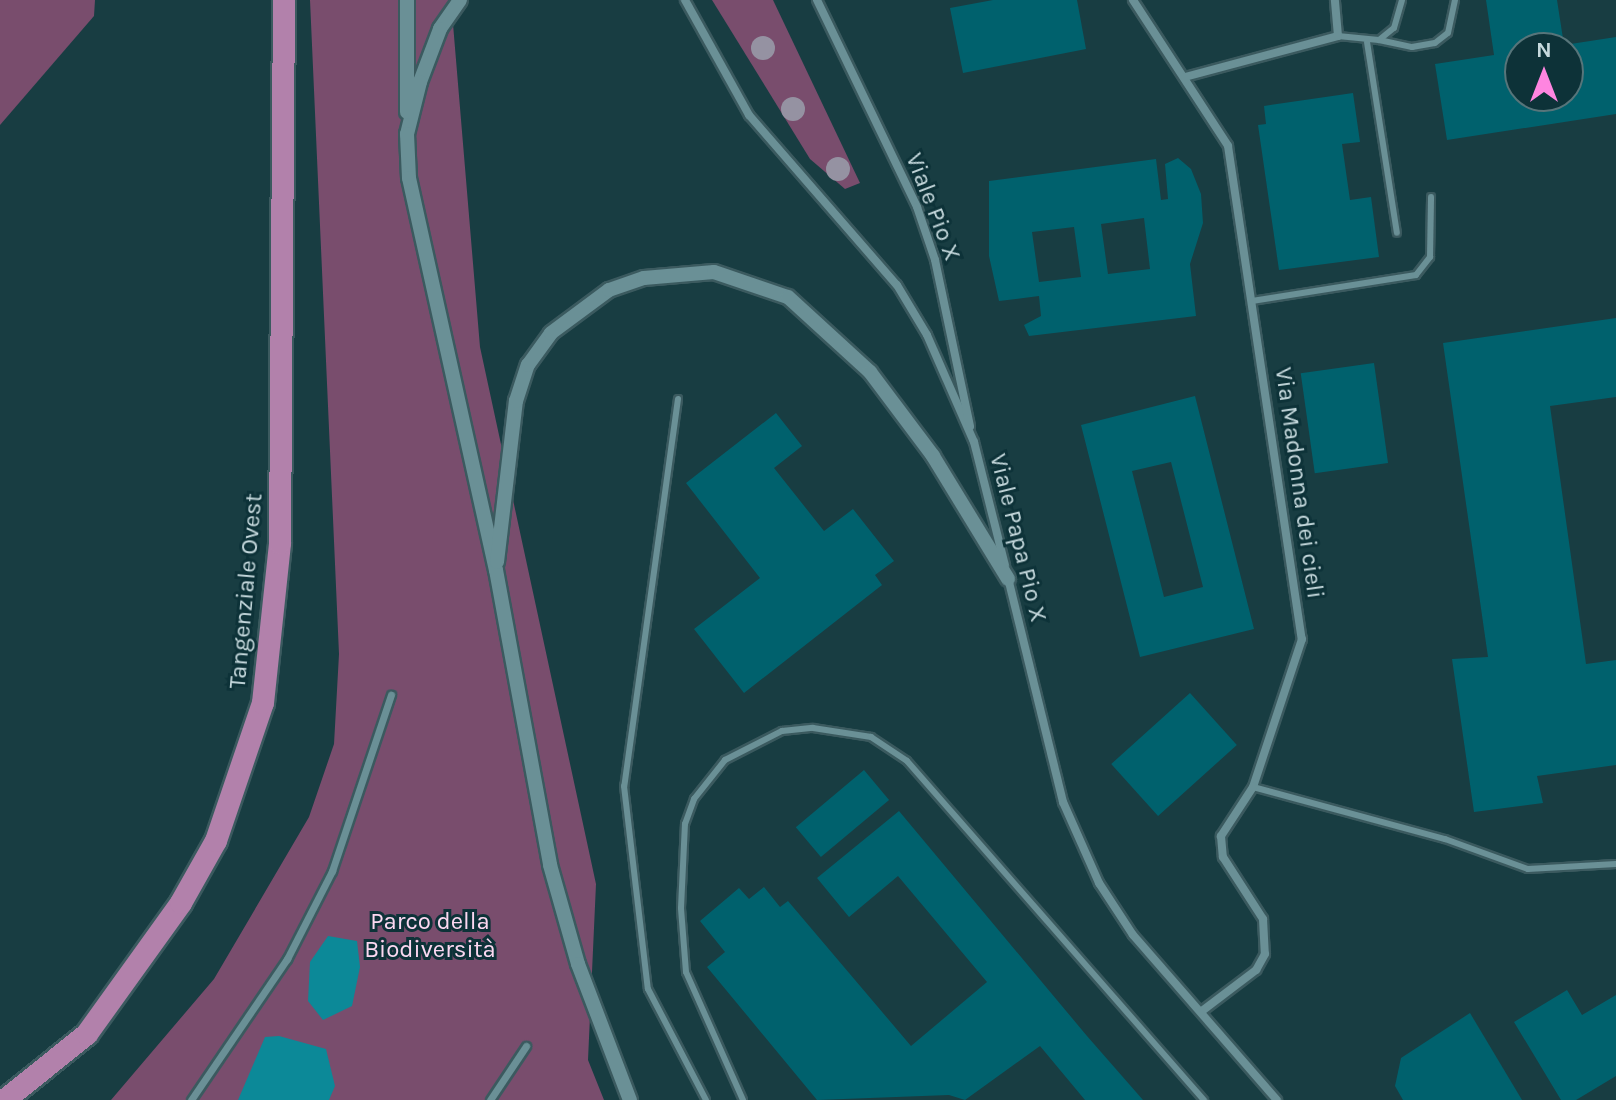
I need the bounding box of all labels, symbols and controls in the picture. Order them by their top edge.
north arrow [1504,32,1584,112]
text: N [1536,37,1552,63]
street label: Viale Pio X [899,149,967,265]
street label: Via Madonna dei cieli [1268,365,1330,601]
street label: Viale Papa Pio X [983,451,1053,625]
street label: Tangenziale Ovest [223,492,269,690]
park label: Parco della Biodiversità [364,908,496,964]

